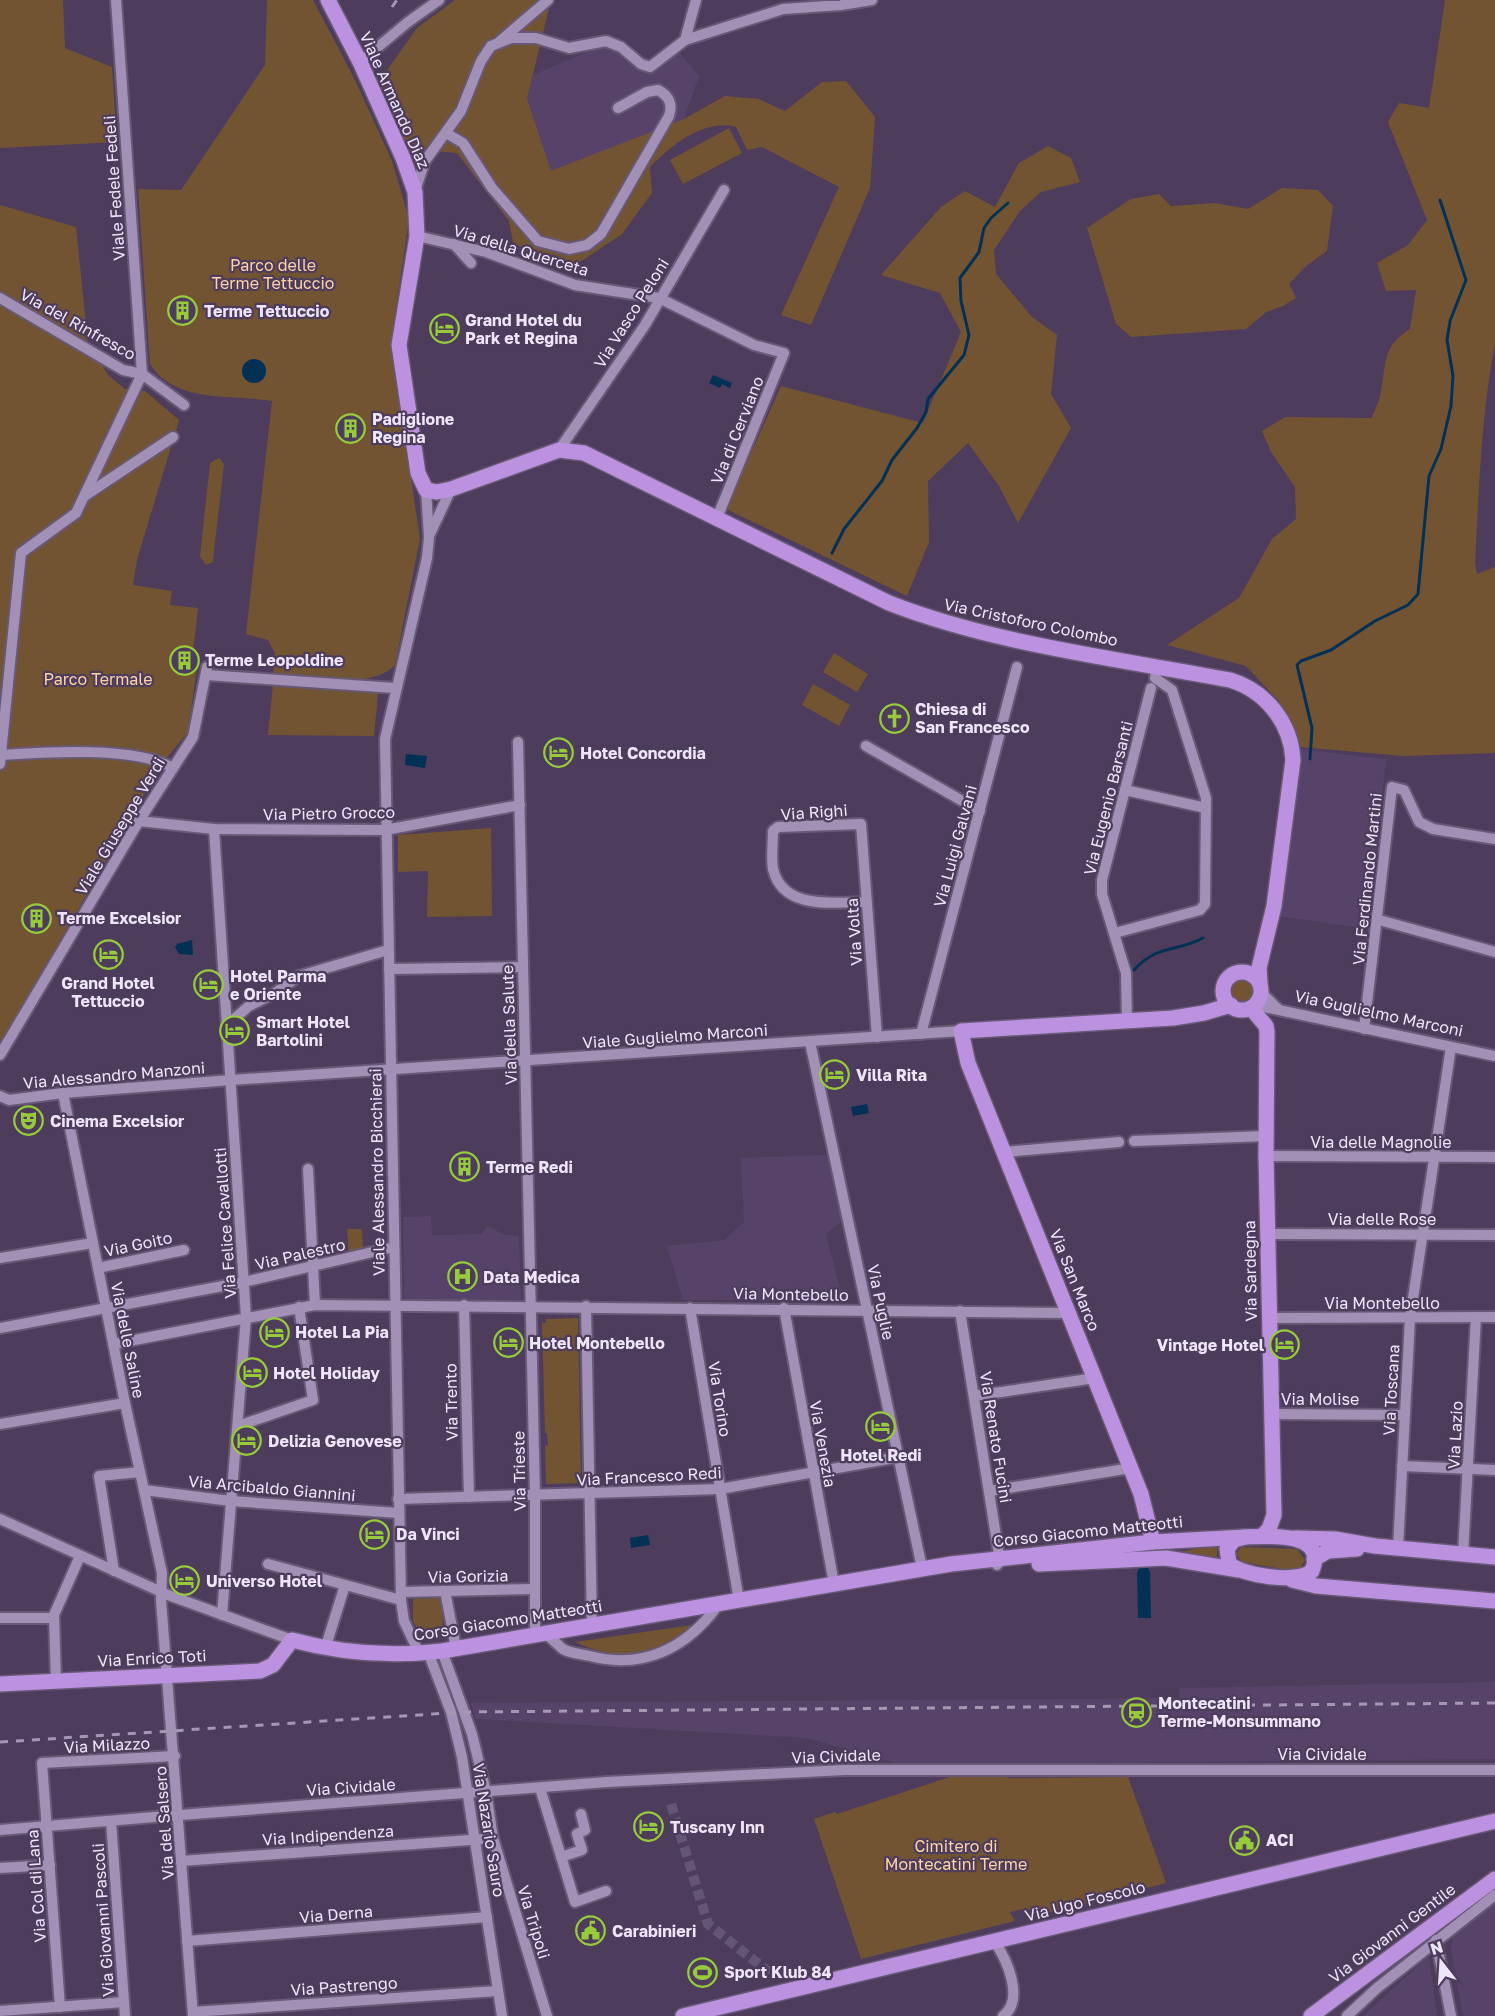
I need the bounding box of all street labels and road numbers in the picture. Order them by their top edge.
street label: Viale Armando Diaz [356,28,434,172]
street label: Viale Fedele Fedeli [99,115,129,261]
street label: Via della Querceta [451,220,591,280]
street label: Via Vasco Peloni [589,254,673,372]
street label: Via del Rinfresco [17,284,139,364]
street label: Via di Cerviano [706,373,768,487]
street label: Via Cristoforo Colombo [942,594,1120,650]
street label: Via Eugenio Barsanti [1079,719,1137,877]
street label: Viale Giuseppe Verdi [71,753,169,899]
street label: Via Luigi Galvani [929,783,981,909]
street label: Via Ferdinando Martini [1348,792,1386,966]
street label: Via Righi [780,800,848,824]
street label: Via Pietro Grocco [263,802,395,824]
street label: Via Volta [842,898,866,966]
street label: Via della Salute [497,965,521,1085]
street label: Via Guglielmo Marconi [1293,985,1465,1041]
street label: Viale Guglielmo Marconi [582,1020,768,1052]
street label: Via Alessandro Manzoni [22,1057,206,1093]
street label: Viale Alessandro Bicchierai [365,1068,389,1276]
street label: Via delle Magnolie [1310,1132,1452,1152]
street label: Via Felice Cavallotti [210,1147,240,1299]
street label: Via delle Rose [1328,1209,1436,1229]
street label: Via Sardegna [1239,1220,1261,1322]
street label: Via San Marco [1045,1226,1105,1334]
street label: Via Goito [102,1227,174,1261]
street label: Via Palestro [253,1234,347,1274]
street label: Via Puglie [863,1262,899,1342]
street label: Via delle Saline [107,1280,149,1400]
street label: Via Montebello [733,1283,849,1305]
street label: Via Montebello [1324,1293,1440,1313]
street label: Via Toscana [1379,1344,1403,1436]
street label: Via Torino [704,1360,736,1438]
street label: Via Trento [440,1363,462,1441]
street label: Via Renato Fucini [976,1370,1016,1504]
street label: Via Molise [1281,1389,1359,1409]
street label: Via Venezia [806,1399,840,1489]
street label: Via Lazio [1443,1400,1467,1470]
street label: Via Trieste [508,1431,530,1511]
street label: Via Francesco Redi [576,1462,722,1490]
street label: Via Arcibaldo Giannini [188,1471,356,1505]
street label: Corso Giacomo Matteotti [992,1511,1184,1551]
street label: Via Gorizia [427,1565,509,1587]
street label: Corso Giacomo Matteotti [412,1595,604,1645]
street label: Via Enrico Toti [97,1645,207,1671]
street label: Via Milazzo [63,1733,151,1757]
street label: Via Cividale [791,1744,881,1768]
street label: Via Cividale [1277,1744,1367,1764]
street label: Via Nazario Sauro [469,1762,509,1898]
street label: Via del Salsero [150,1765,178,1881]
street label: Via Cividale [306,1774,396,1800]
street label: Via Indipendenza [261,1820,395,1850]
street label: Via Col di Lana [22,1829,50,1943]
street label: Via Giovanni Pascoli [88,1843,118,1997]
street label: Via Ugo Foscolo [1023,1876,1147,1926]
street label: Via Giovanni Gentile [1325,1879,1459,1987]
street label: Via Tripoli [513,1883,555,1961]
street label: Via Derna [298,1901,374,1927]
street label: Via Pastrengo [290,1972,398,2000]

